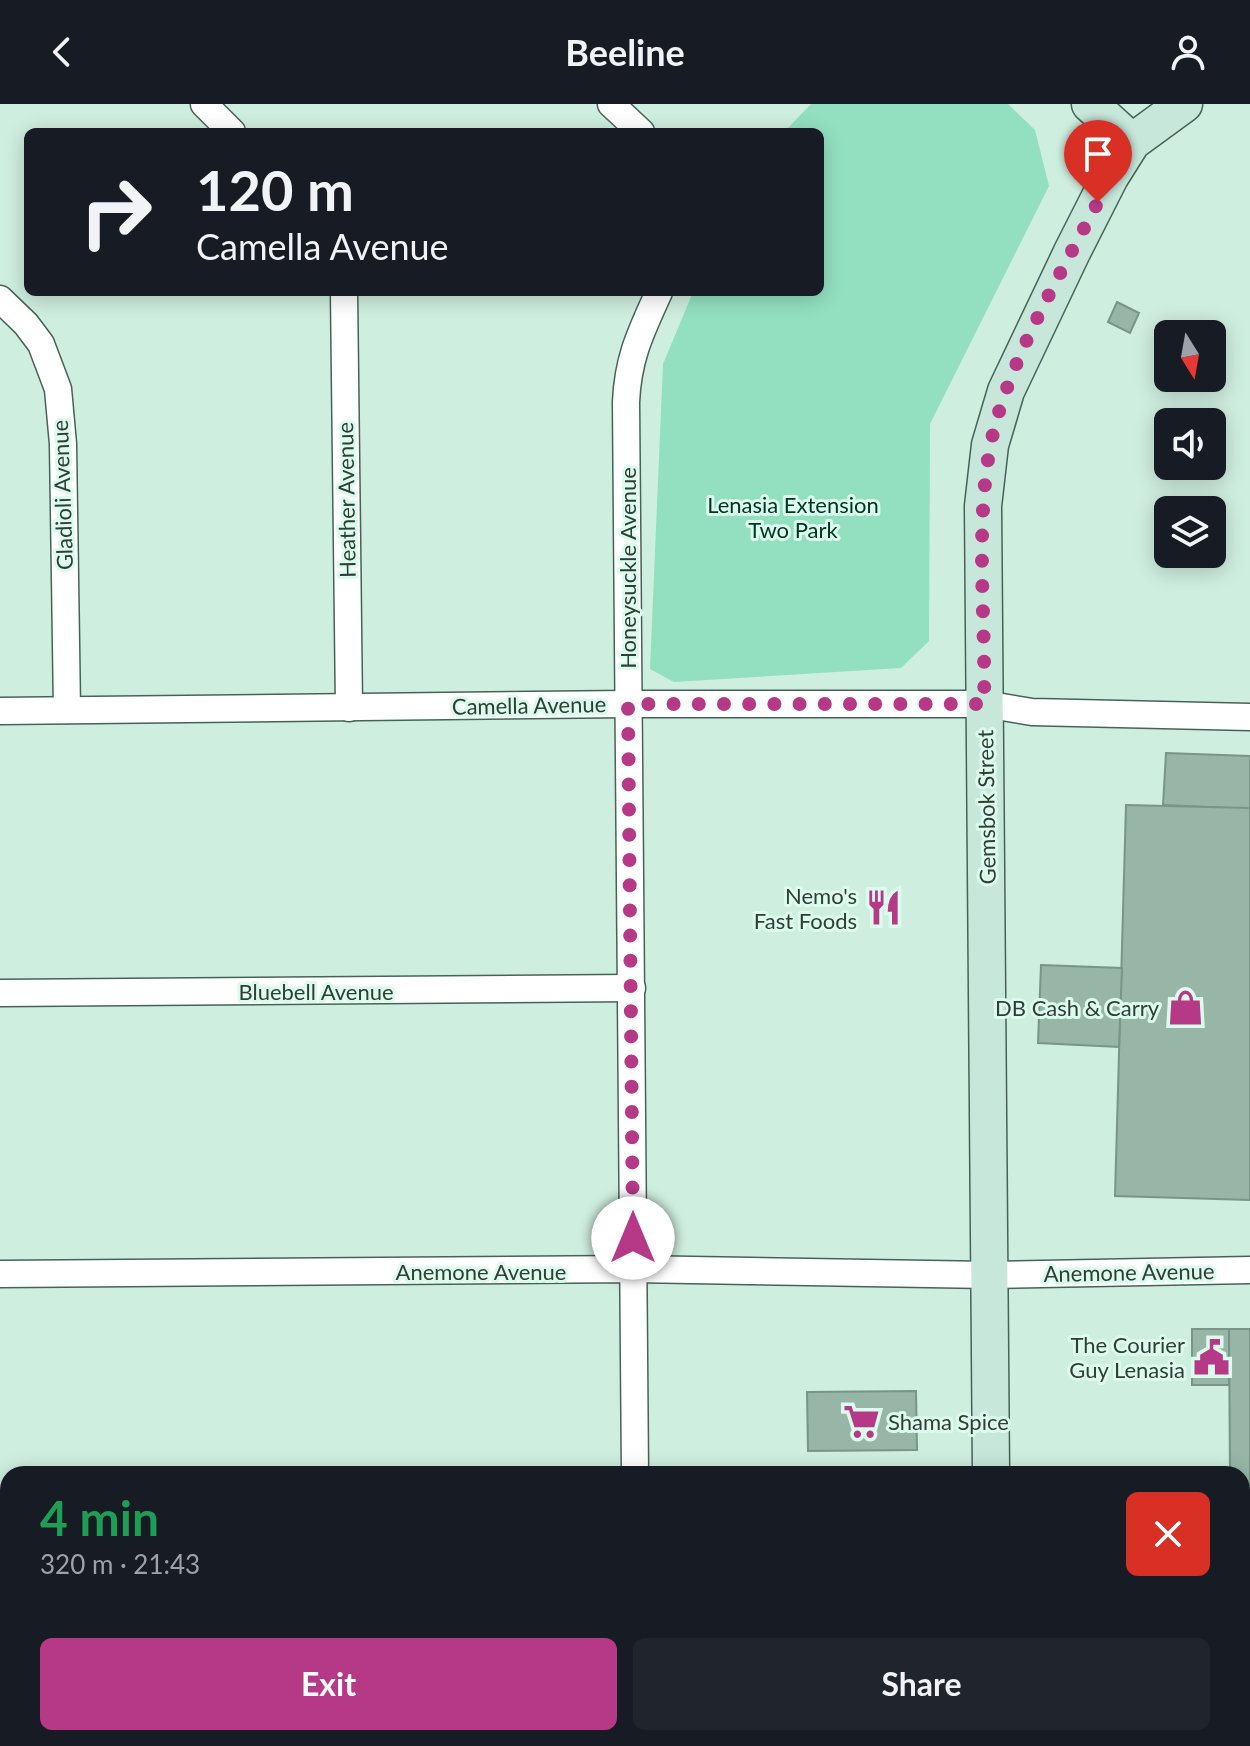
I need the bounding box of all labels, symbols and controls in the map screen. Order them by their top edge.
icon: back [40,30,84,74]
text: Beeline [565,30,685,74]
icon: person [1166,30,1210,74]
pin [1064,120,1132,202]
icon: arrive [1076,132,1120,176]
text: 120 m [196,156,354,223]
icon: right [64,160,168,264]
text: Camella Avenue [196,224,449,268]
north arrow [1154,320,1226,392]
map controls [1154,320,1226,568]
button: sound [1154,408,1226,480]
street label: Gladioli Avenue [46,419,78,571]
street label: Heather Avenue [331,422,361,578]
street label: Honeysuckle Avenue [614,467,641,669]
park label: Lenasia Extension Two Park [707,491,879,543]
button: layers [1154,496,1226,568]
street label: Camella Avenue [452,690,606,720]
street label: Gemsbok Street [971,729,1001,885]
place label: Nemo's Fast Foods [754,882,857,934]
restaurant icon: Nemo's Fast Foods [864,889,902,927]
street label: Bluebell Avenue [238,978,394,1005]
shop icon: DB Cash & Carry [1166,988,1204,1026]
place label: DB Cash & Carry [995,994,1160,1021]
position arrow [591,1196,675,1280]
street label: Anemone Avenue [1043,1257,1215,1287]
street label: Anemone Avenue [396,1258,566,1285]
place label: The Courier Guy Lenasia [1069,1331,1185,1383]
public building icon: The Courier Guy Lenasia [1192,1338,1230,1376]
supermarket icon: Shama Spice [843,1402,881,1440]
place label: Shama Spice [888,1408,1009,1435]
text: 4 min [40,1489,159,1546]
button: close [1126,1492,1210,1576]
text: 320 m · 21:43 [40,1548,200,1580]
button: Exit [40,1638,617,1730]
button: Share [633,1638,1210,1730]

